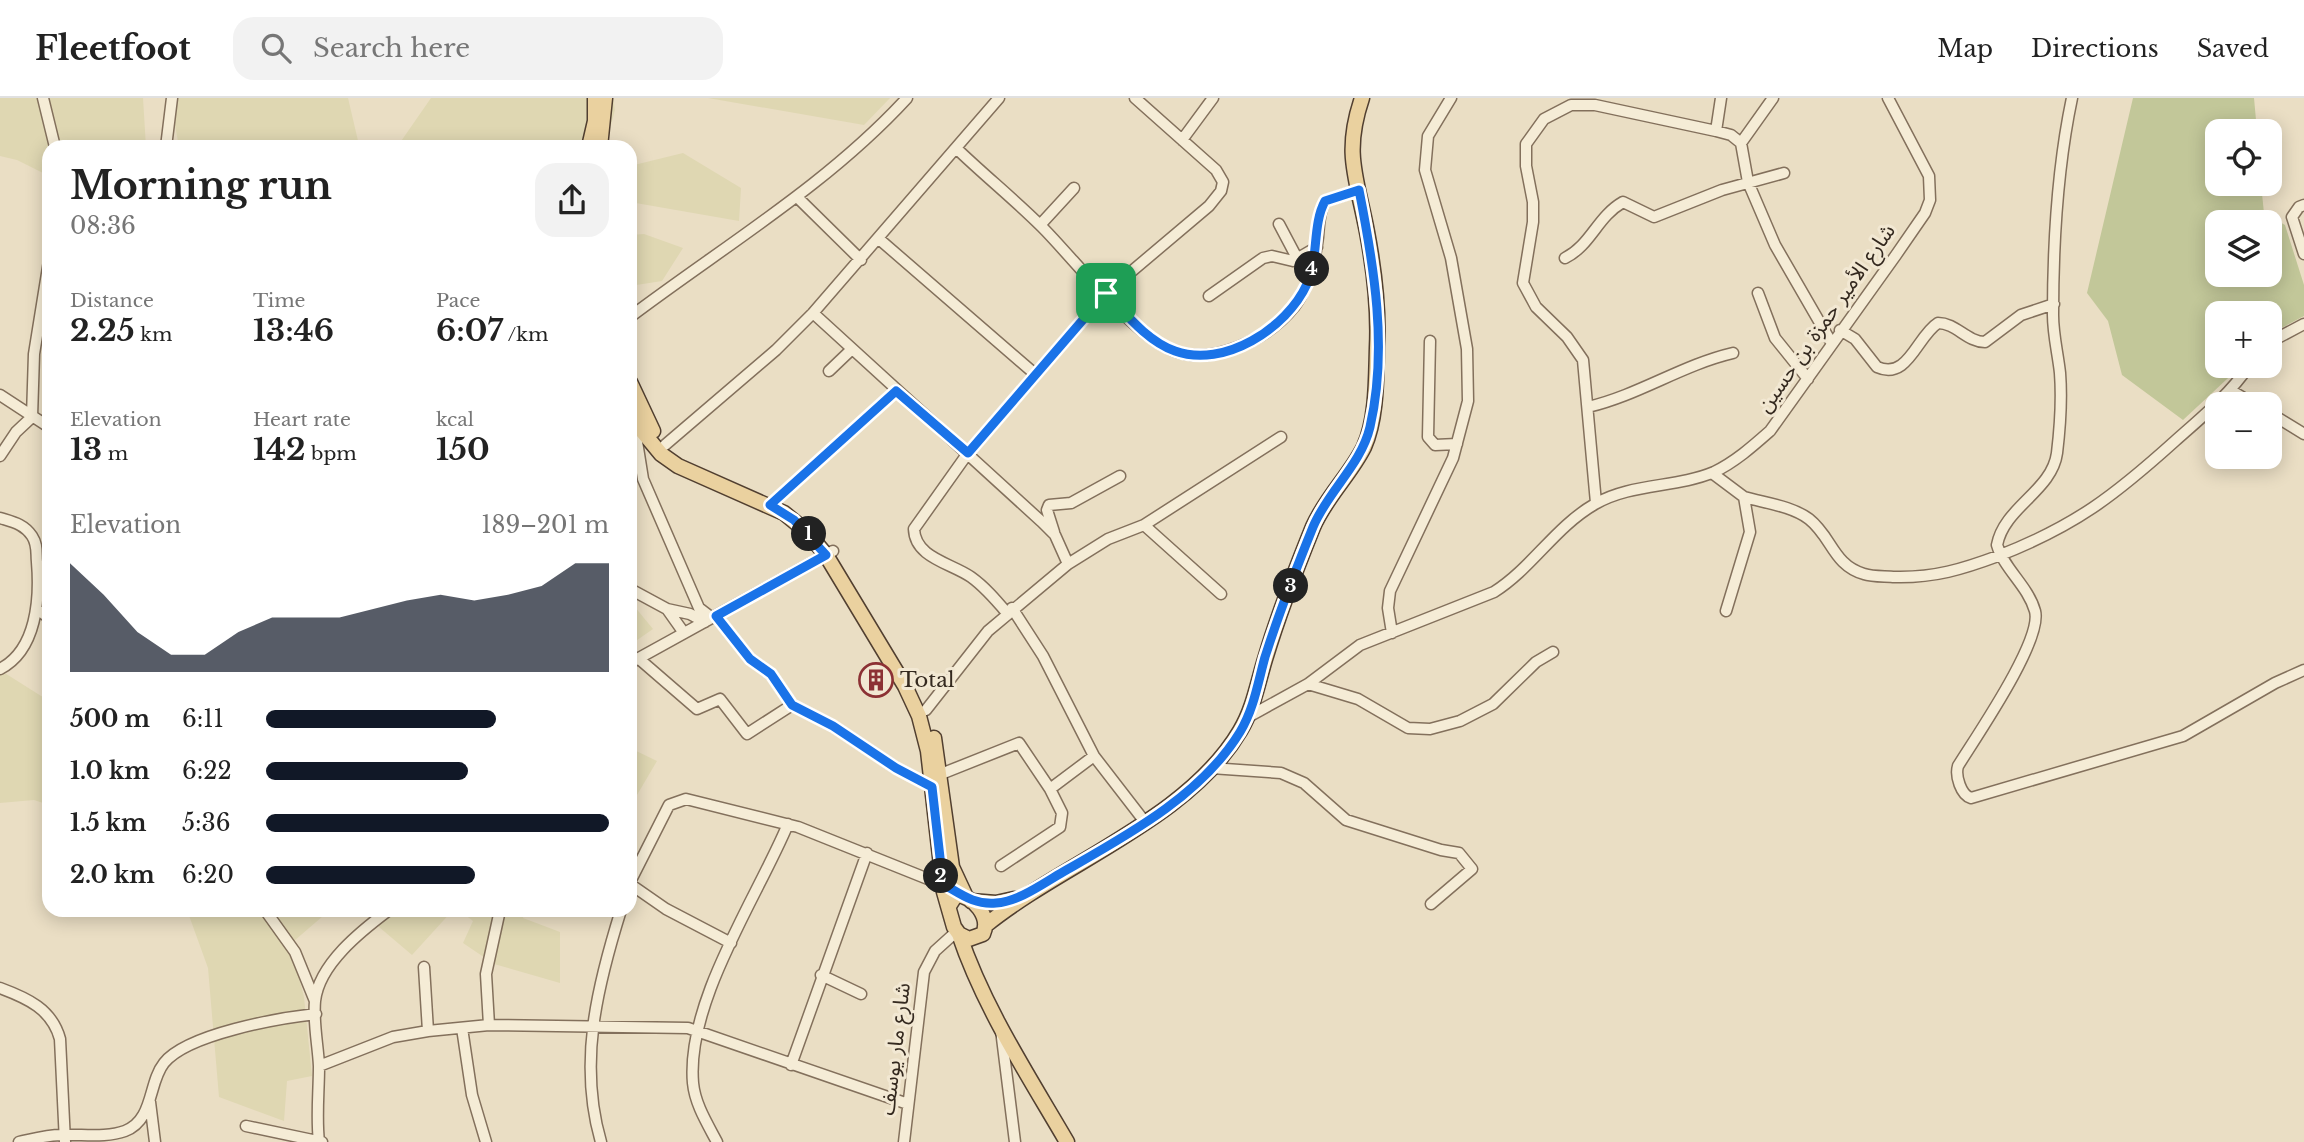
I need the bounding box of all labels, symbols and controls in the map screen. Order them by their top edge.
search box [233,17,723,80]
text: Fleetfoot [35,28,191,69]
icon: search [257,29,295,67]
text: Search here [313,32,470,64]
text: Map [1937,34,1993,63]
text: Directions [2031,34,2159,63]
text: Saved [2197,34,2269,63]
map controls [2205,119,2282,469]
button: locate [2205,119,2282,196]
text: Morning run [70,162,332,209]
button: share [535,163,609,237]
button: layers [2205,210,2282,287]
text: 08:36 [70,212,136,240]
street label: شارع الأمير حمزة بن حسين [1751,219,1903,418]
pin: 4 [1294,252,1330,286]
text: 4 [1305,257,1318,280]
pin [1076,263,1136,323]
icon: arrive [1087,274,1125,312]
text: Distance [70,289,154,312]
text: Time [253,289,305,312]
text: Pace [436,289,480,312]
button: + [2205,301,2282,378]
text: 2.25 [70,312,135,349]
text: 13:46 [253,312,334,349]
text: 6:07 [436,312,503,349]
text: km [135,323,172,346]
text: /km [503,323,548,346]
button: − [2205,392,2282,469]
text: Elevation [70,408,162,431]
text: Heart rate [253,408,351,431]
text: kcal [436,408,474,431]
text: 13 [70,431,102,468]
text: 142 [253,431,306,468]
text: 150 [436,431,490,468]
text: m [102,442,128,465]
text: bpm [306,442,357,465]
text: Elevation [70,511,181,539]
text: 189–201 m [481,511,609,539]
pin: 1 [792,516,826,551]
text: 1 [804,522,813,545]
pin: 3 [1274,568,1308,603]
text: 3 [1284,574,1297,597]
building icon: Total [857,661,895,699]
place label: Total [900,667,955,693]
text: 500 m [70,705,150,733]
text: 6:11 [182,705,224,733]
text: 1.0 km [70,757,150,785]
text: 6:22 [182,757,232,785]
text: 1.5 km [70,809,147,837]
text: 5:36 [182,809,231,837]
pin: 2 [923,858,958,894]
text: 2.0 km [70,861,155,889]
text: 6:20 [182,861,234,889]
text: 2 [934,864,947,887]
street label: شارع مار يوسف [874,981,918,1117]

